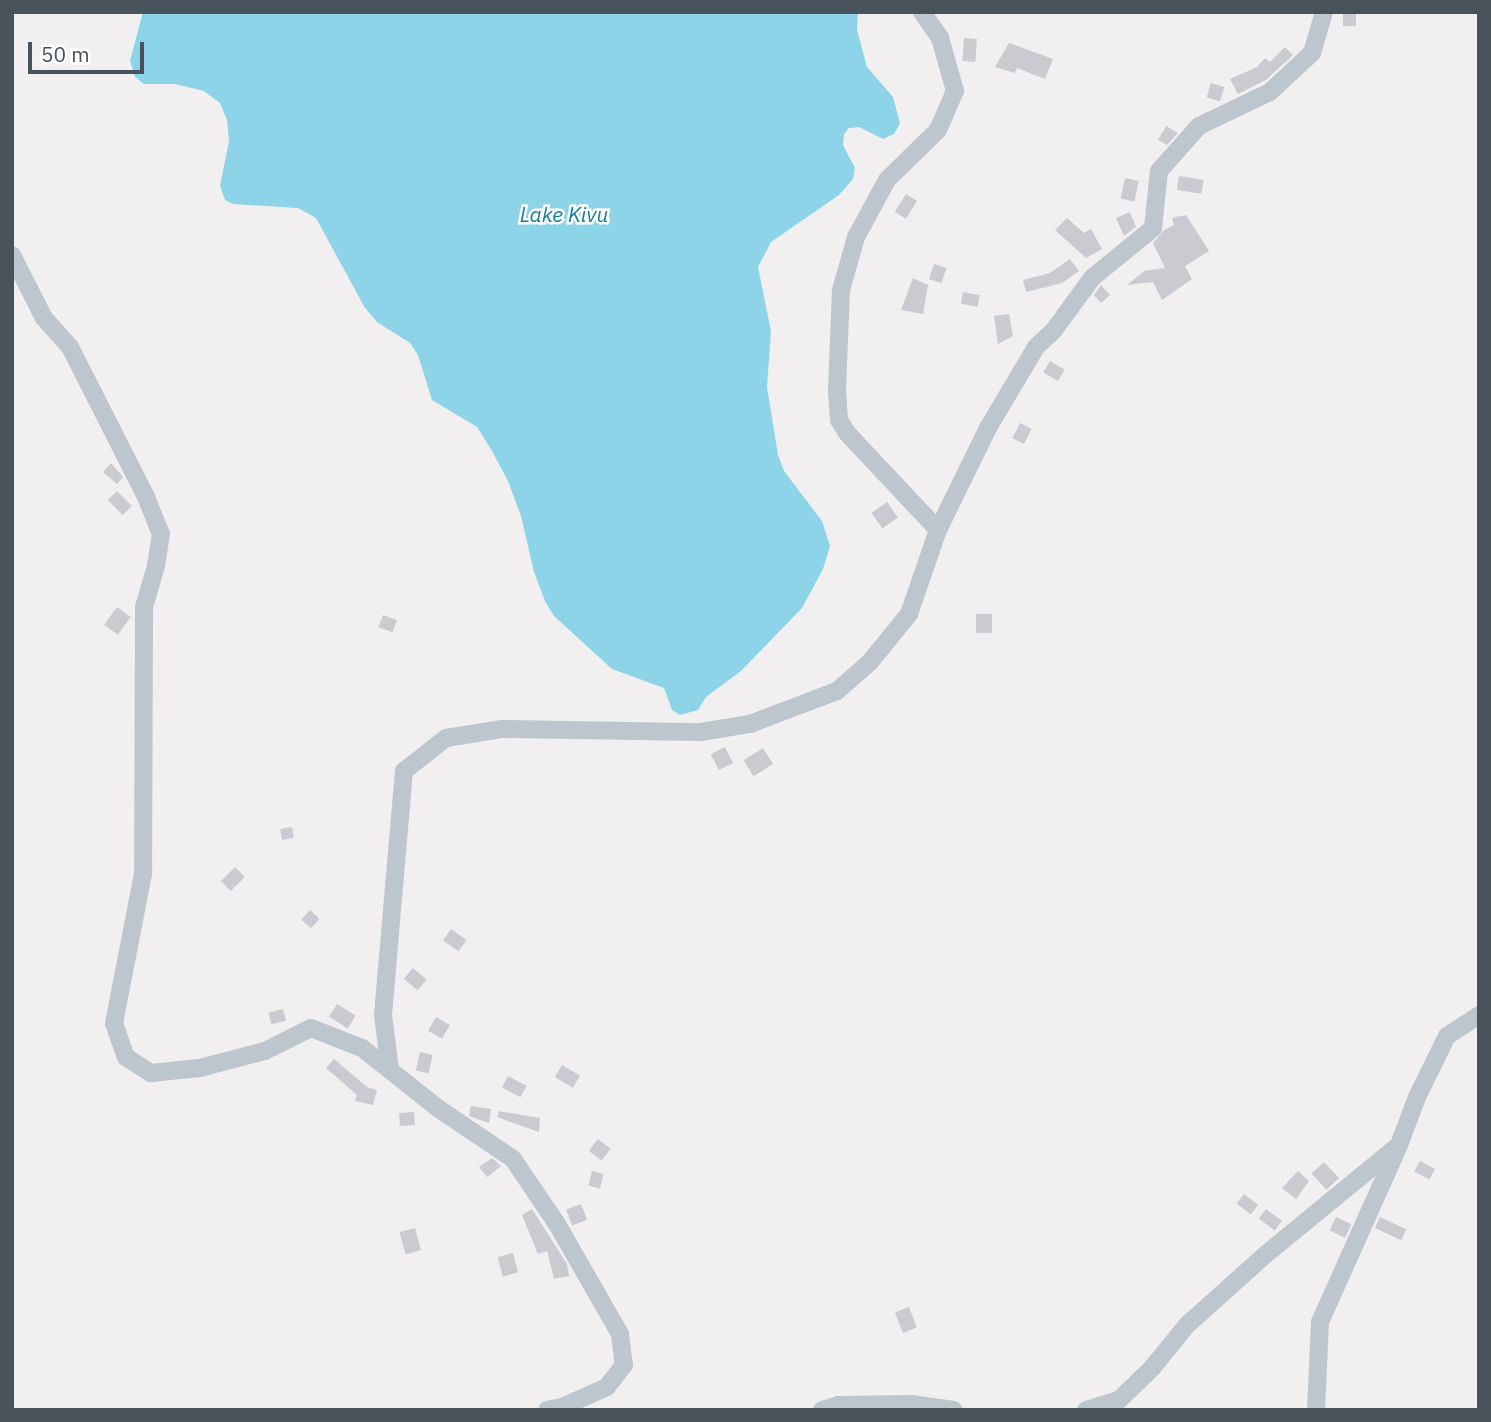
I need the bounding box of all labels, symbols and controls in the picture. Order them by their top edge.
scale bar [32,28,147,72]
text: 50 m [41,40,90,68]
water label: Lake Kivu [520,201,608,227]

